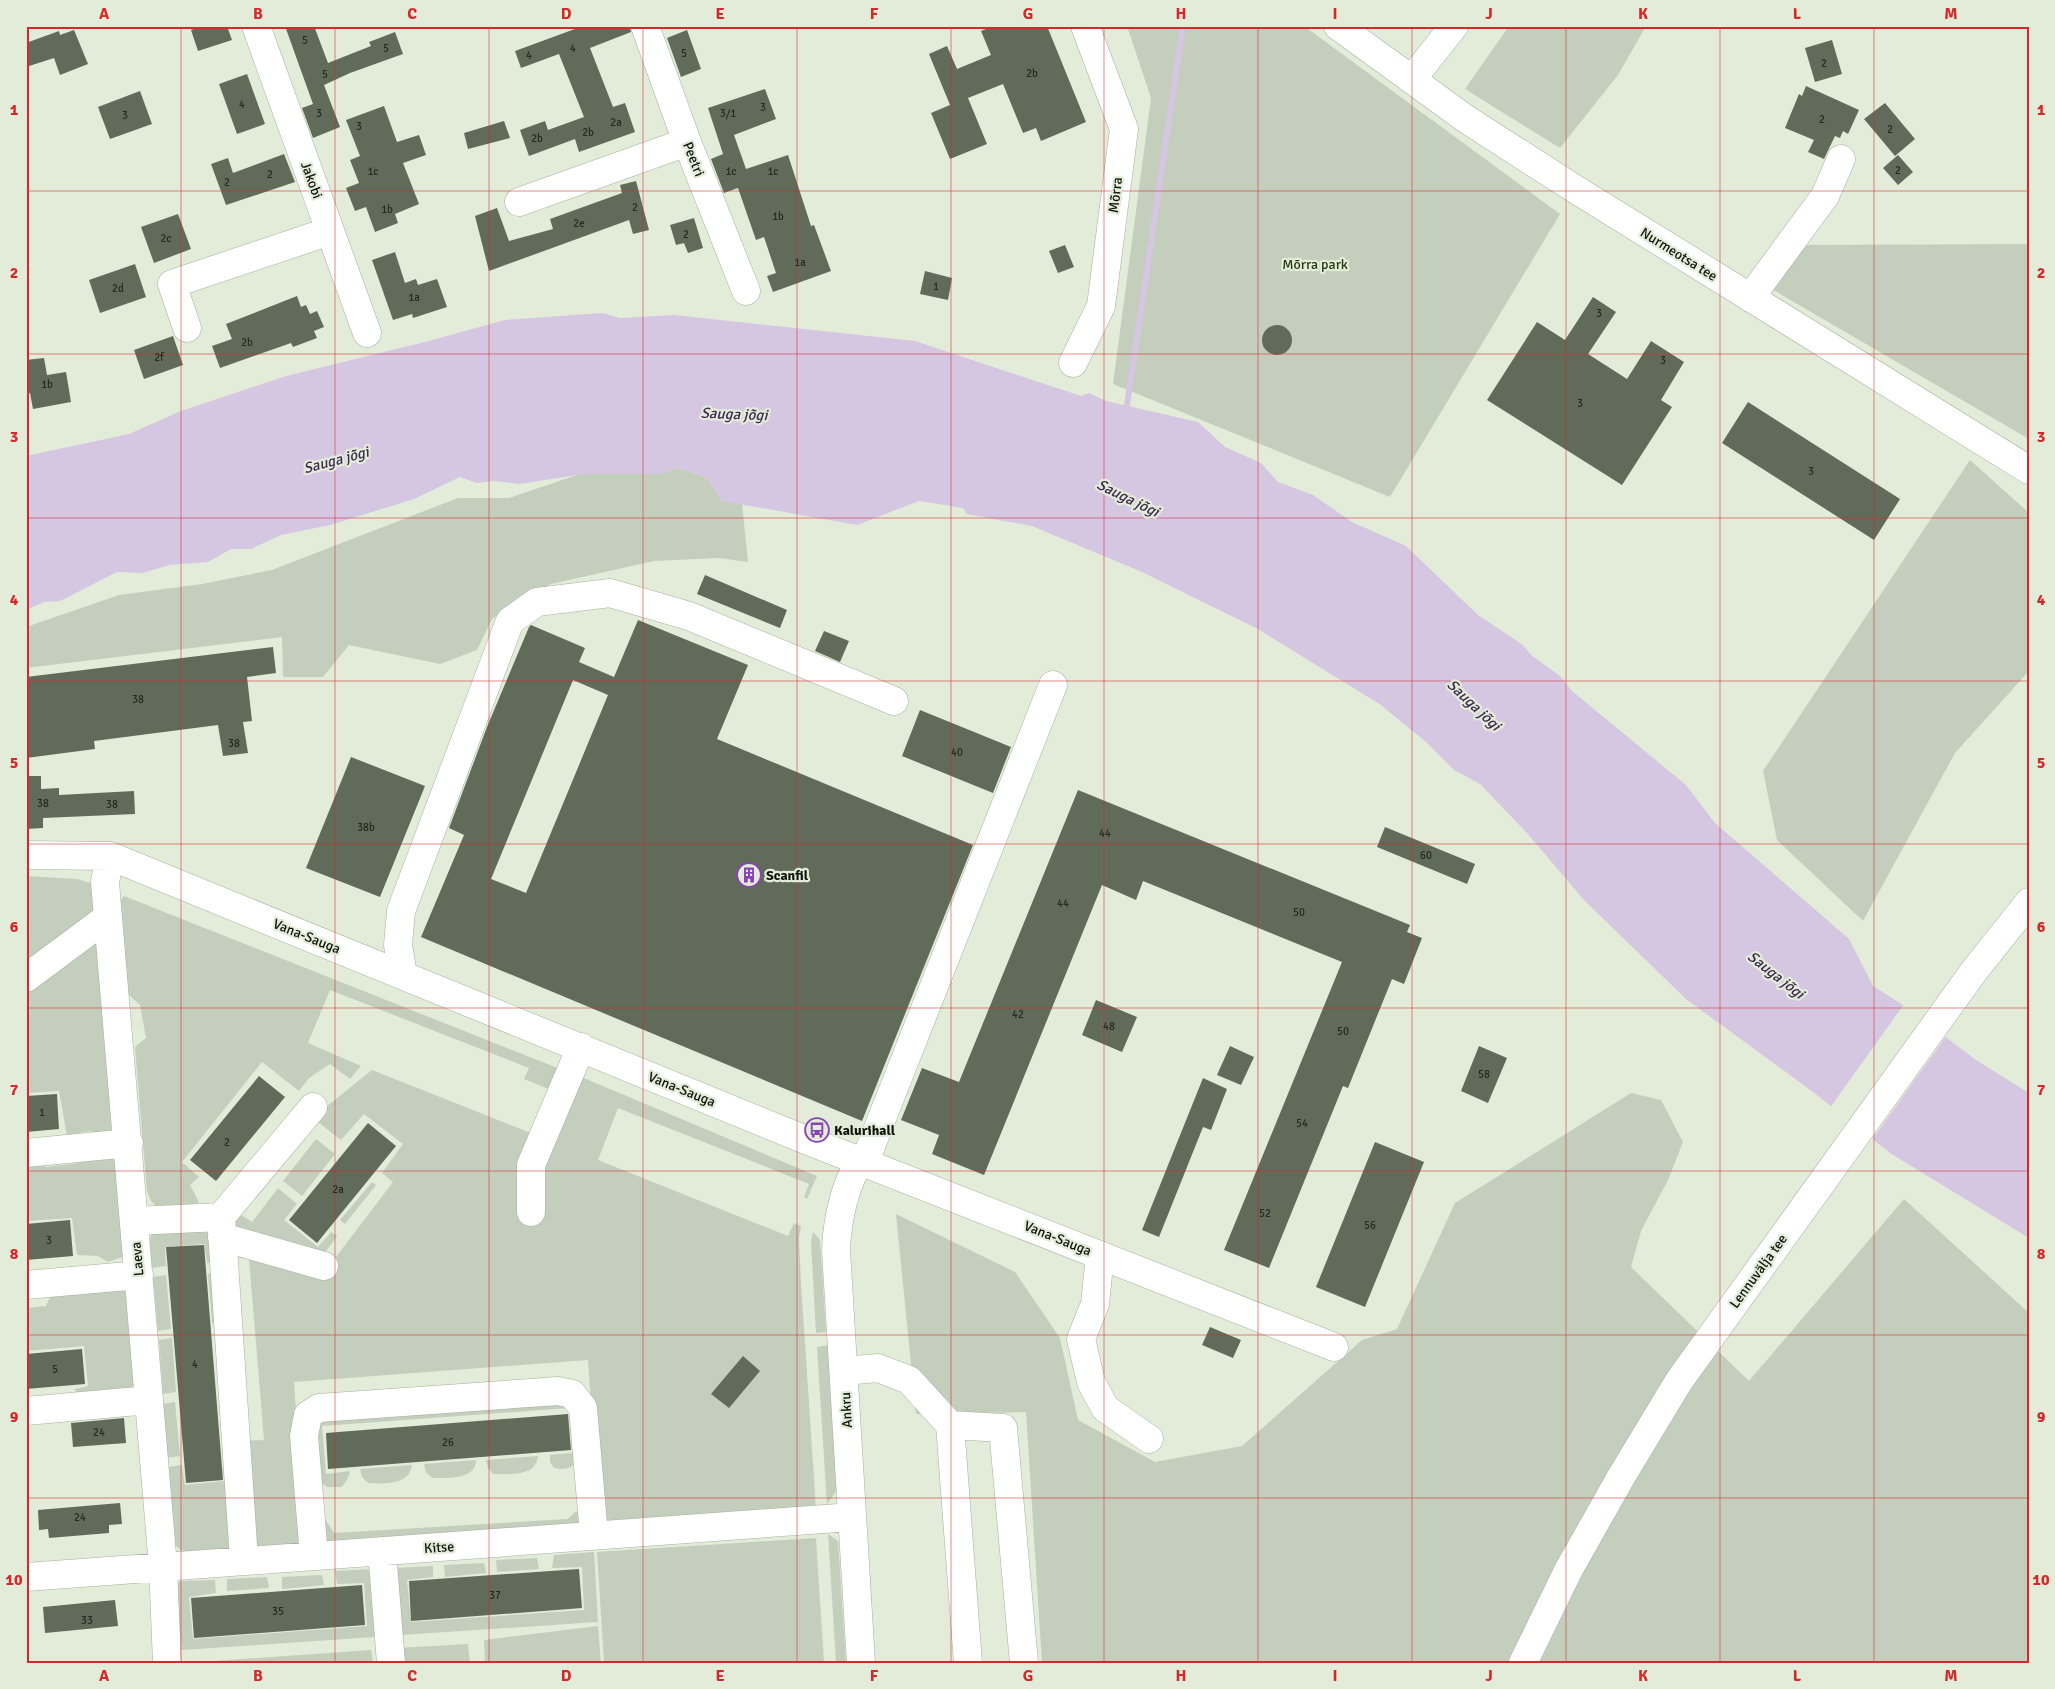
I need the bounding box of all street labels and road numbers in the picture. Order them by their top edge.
street label: Peetri [679,139,708,179]
street label: Jakobi [297,159,326,201]
street label: Mõrra [1105,176,1126,214]
street label: Nurmeotsa tee [1637,224,1720,285]
street label: Vana-Sauga [271,915,343,958]
street label: Vana-Sauga [646,1068,718,1111]
street label: Vana-Sauga [1022,1217,1094,1260]
street label: Lennuvälja tee [1726,1231,1791,1312]
street label: Laeva [128,1241,147,1277]
street label: Ankru [837,1392,856,1428]
street label: Kitse [423,1538,455,1557]

